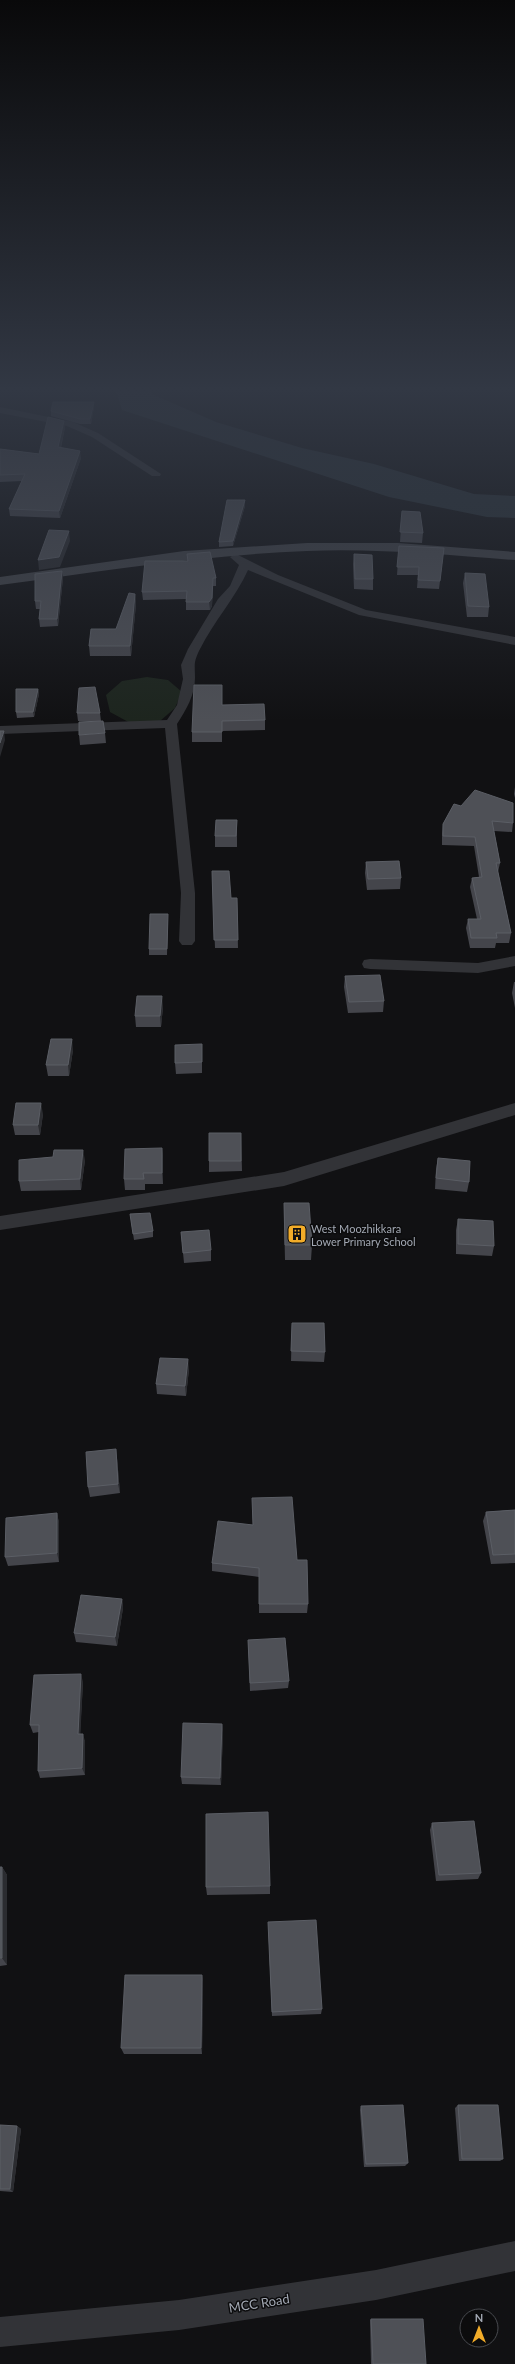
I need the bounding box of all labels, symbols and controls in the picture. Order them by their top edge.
place label: West Moozhikkara Lower Primary School [311,1222,416,1248]
building icon: West Moozhikkara Lower Primary School [286,1223,308,1245]
street label: MCC Road [227,2290,291,2316]
north arrow [459,2308,499,2348]
text: N [475,2311,483,2324]

